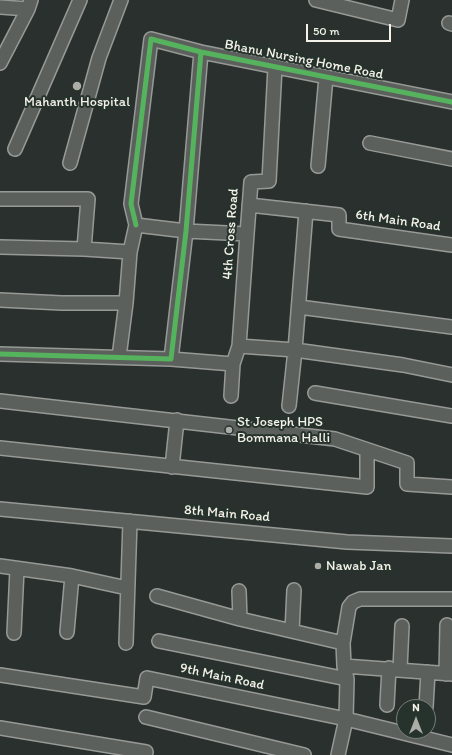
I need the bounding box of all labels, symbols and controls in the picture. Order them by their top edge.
scale bar [308,16,393,42]
text: 50 m [313,24,339,38]
street label: Bhanu Nursing Home Road [223,36,385,84]
marker: Mahanth Hospital [71,80,83,92]
place label: Mahanth Hospital [24,94,130,110]
street label: 4th Cross Road [219,188,243,280]
street label: 6th Main Road [354,207,442,235]
place label: St Joseph HPS Bommana Halli [237,414,330,446]
marker: St Joseph HPS Bommana Halli [224,425,234,435]
street label: 8th Main Road [183,502,271,526]
place label: Nawab Jan [326,558,391,574]
marker: Nawab Jan [313,561,323,571]
street label: 9th Main Road [178,660,266,694]
north arrow [396,699,436,739]
text: N [412,701,420,714]

